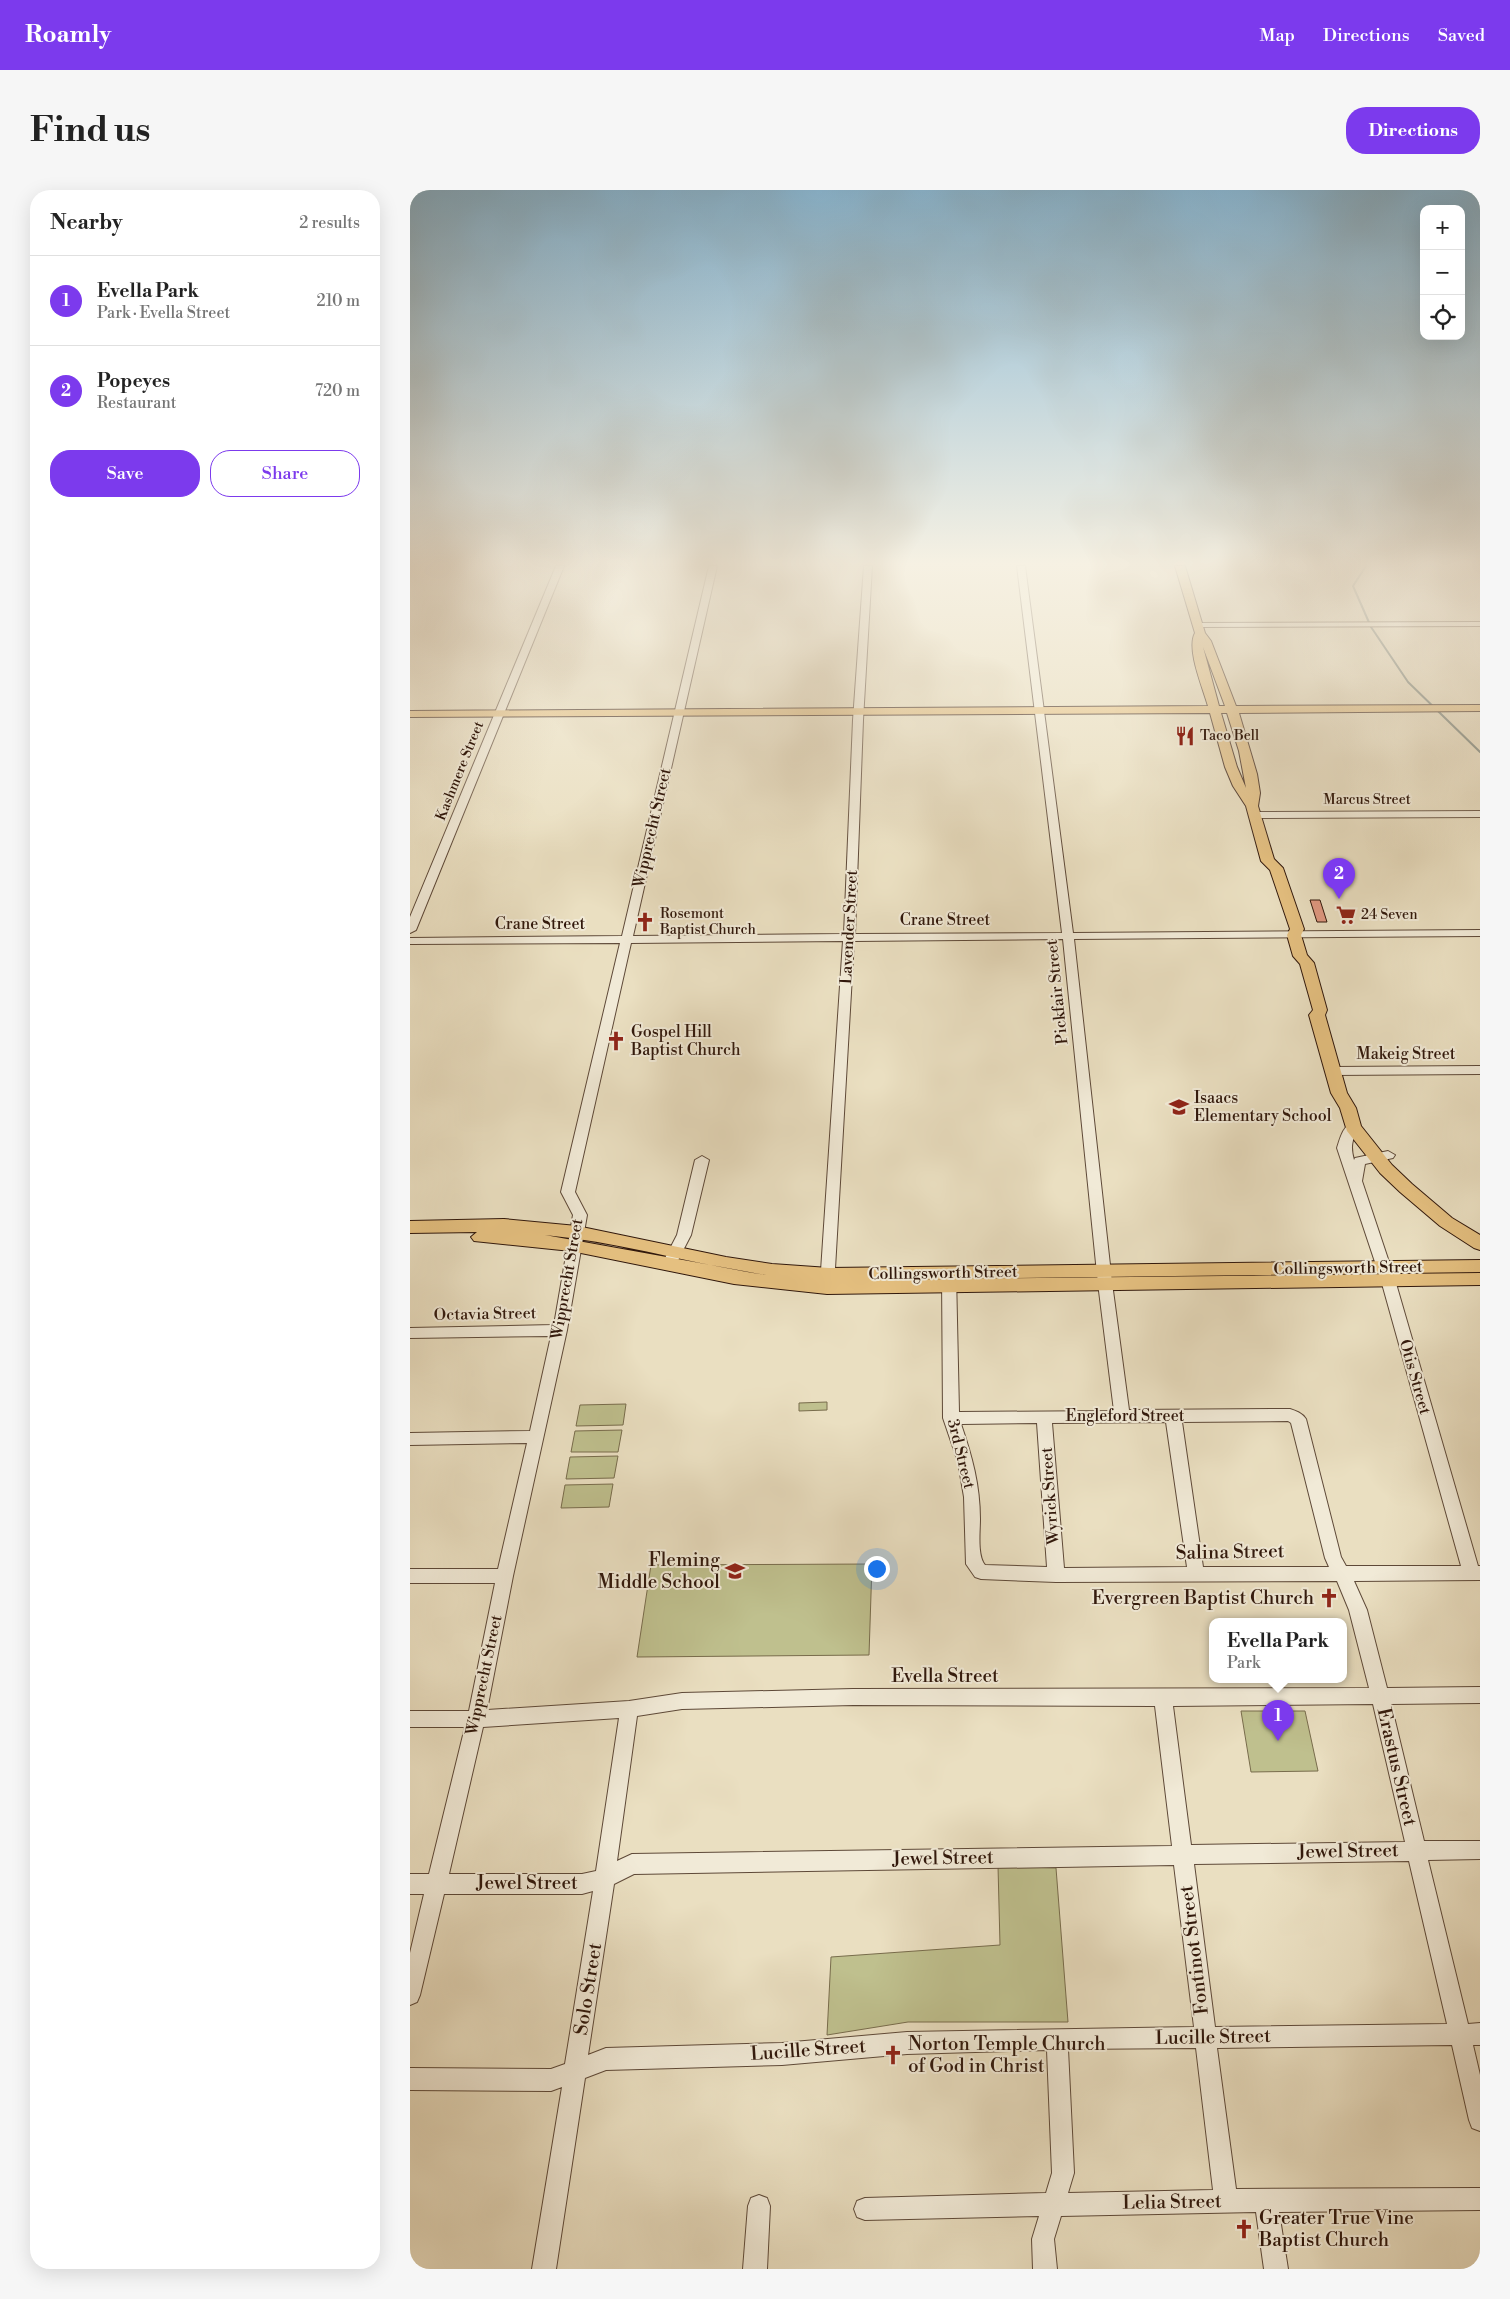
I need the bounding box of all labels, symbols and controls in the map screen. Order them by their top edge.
text: Roamly [25,20,111,50]
text: Map [1259,24,1295,47]
text: Directions [1323,24,1410,47]
text: Saved [1438,24,1485,47]
button: Directions [1346,107,1480,154]
text: Find us [30,109,150,152]
map controls [1420,205,1465,340]
button: + [1420,205,1465,250]
text: Nearby [50,210,123,236]
text: 2 results [299,213,360,233]
button: − [1420,250,1465,295]
text: Evella Park [97,279,199,303]
text: 1 [62,291,70,311]
text: 210 m [316,291,360,311]
button: locate [1420,295,1465,340]
text: Park · Evella Street [97,303,230,323]
text: Popeyes [97,369,170,393]
text: 2 [61,381,71,401]
text: 720 m [315,381,360,401]
text: Restaurant [97,393,176,413]
button: Save [50,450,200,497]
button: Share [210,450,360,497]
street label: Kashmere Street [432,719,488,823]
restaurant icon: Taco Bell [1174,725,1196,747]
place label: Taco Bell [1200,727,1259,745]
street label: Wipprecht Street [628,766,676,891]
street label: Marcus Street [1323,791,1411,809]
pin: 2 [1323,858,1355,899]
street label: Lavender Street [836,869,862,985]
supermarket icon: 24 Seven [1335,904,1357,926]
place label: Rosemont Baptist Church [659,905,756,939]
place label: 24 Seven [1361,906,1418,924]
street label: Crane Street [900,910,990,930]
church icon: Rosemont Baptist Church [634,911,656,933]
street label: Crane Street [495,914,585,934]
street label: Pickfair Street [1042,938,1072,1046]
place label: Gospel Hill Baptist Church [630,1022,741,1060]
church icon: Gospel Hill Baptist Church [605,1030,627,1052]
street label: Makeig Street [1357,1044,1456,1064]
place label: Isaacs Elementary School [1194,1088,1332,1126]
school or university icon: Isaacs Elementary School [1168,1096,1190,1118]
street label: Wipprecht Street [546,1217,588,1342]
street label: Collingsworth Street [1273,1257,1423,1279]
street label: Collingsworth Street [868,1262,1018,1284]
street label: Octavia Street [434,1303,537,1325]
street label: Otis Street [1395,1337,1435,1417]
street label: Engleford Street [1066,1406,1185,1426]
street label: 3rd Street [943,1417,979,1491]
street label: Wyrick Street [1037,1446,1063,1546]
street label: Salina Street [1175,1539,1285,1565]
place label: Fleming Middle School [598,1548,720,1594]
your location [864,1556,890,1582]
school or university icon: Fleming Middle School [724,1560,746,1582]
place label: Evergreen Baptist Church [1092,1586,1314,1610]
church icon: Evergreen Baptist Church [1318,1587,1340,1609]
street label: Wipprecht Street [461,1613,507,1738]
popup [1209,1618,1347,1683]
text: Evella Park [1227,1629,1329,1653]
text: Park [1227,1653,1260,1673]
street label: Evella Street [891,1664,999,1688]
pin: 1 [1262,1700,1294,1741]
street label: Erastus Street [1372,1705,1422,1829]
street label: Jewel Street [1296,1838,1399,1864]
street label: Jewel Street [891,1845,994,1871]
street label: Jewel Street [475,1871,578,1895]
street label: Fontinot Street [1174,1884,1214,2016]
street label: Solo Street [569,1941,607,2037]
street label: Lucille Street [1155,2024,1271,2050]
place label: Norton Temple Church of God in Christ [908,2032,1106,2078]
street label: Lucille Street [749,2034,867,2066]
church icon: Norton Temple Church of God in Christ [882,2044,904,2066]
street label: Lelia Street [1122,2189,1222,2215]
place label: Greater True Vine Baptist Church [1258,2206,1414,2252]
church icon: Greater True Vine Baptist Church [1233,2218,1255,2240]

